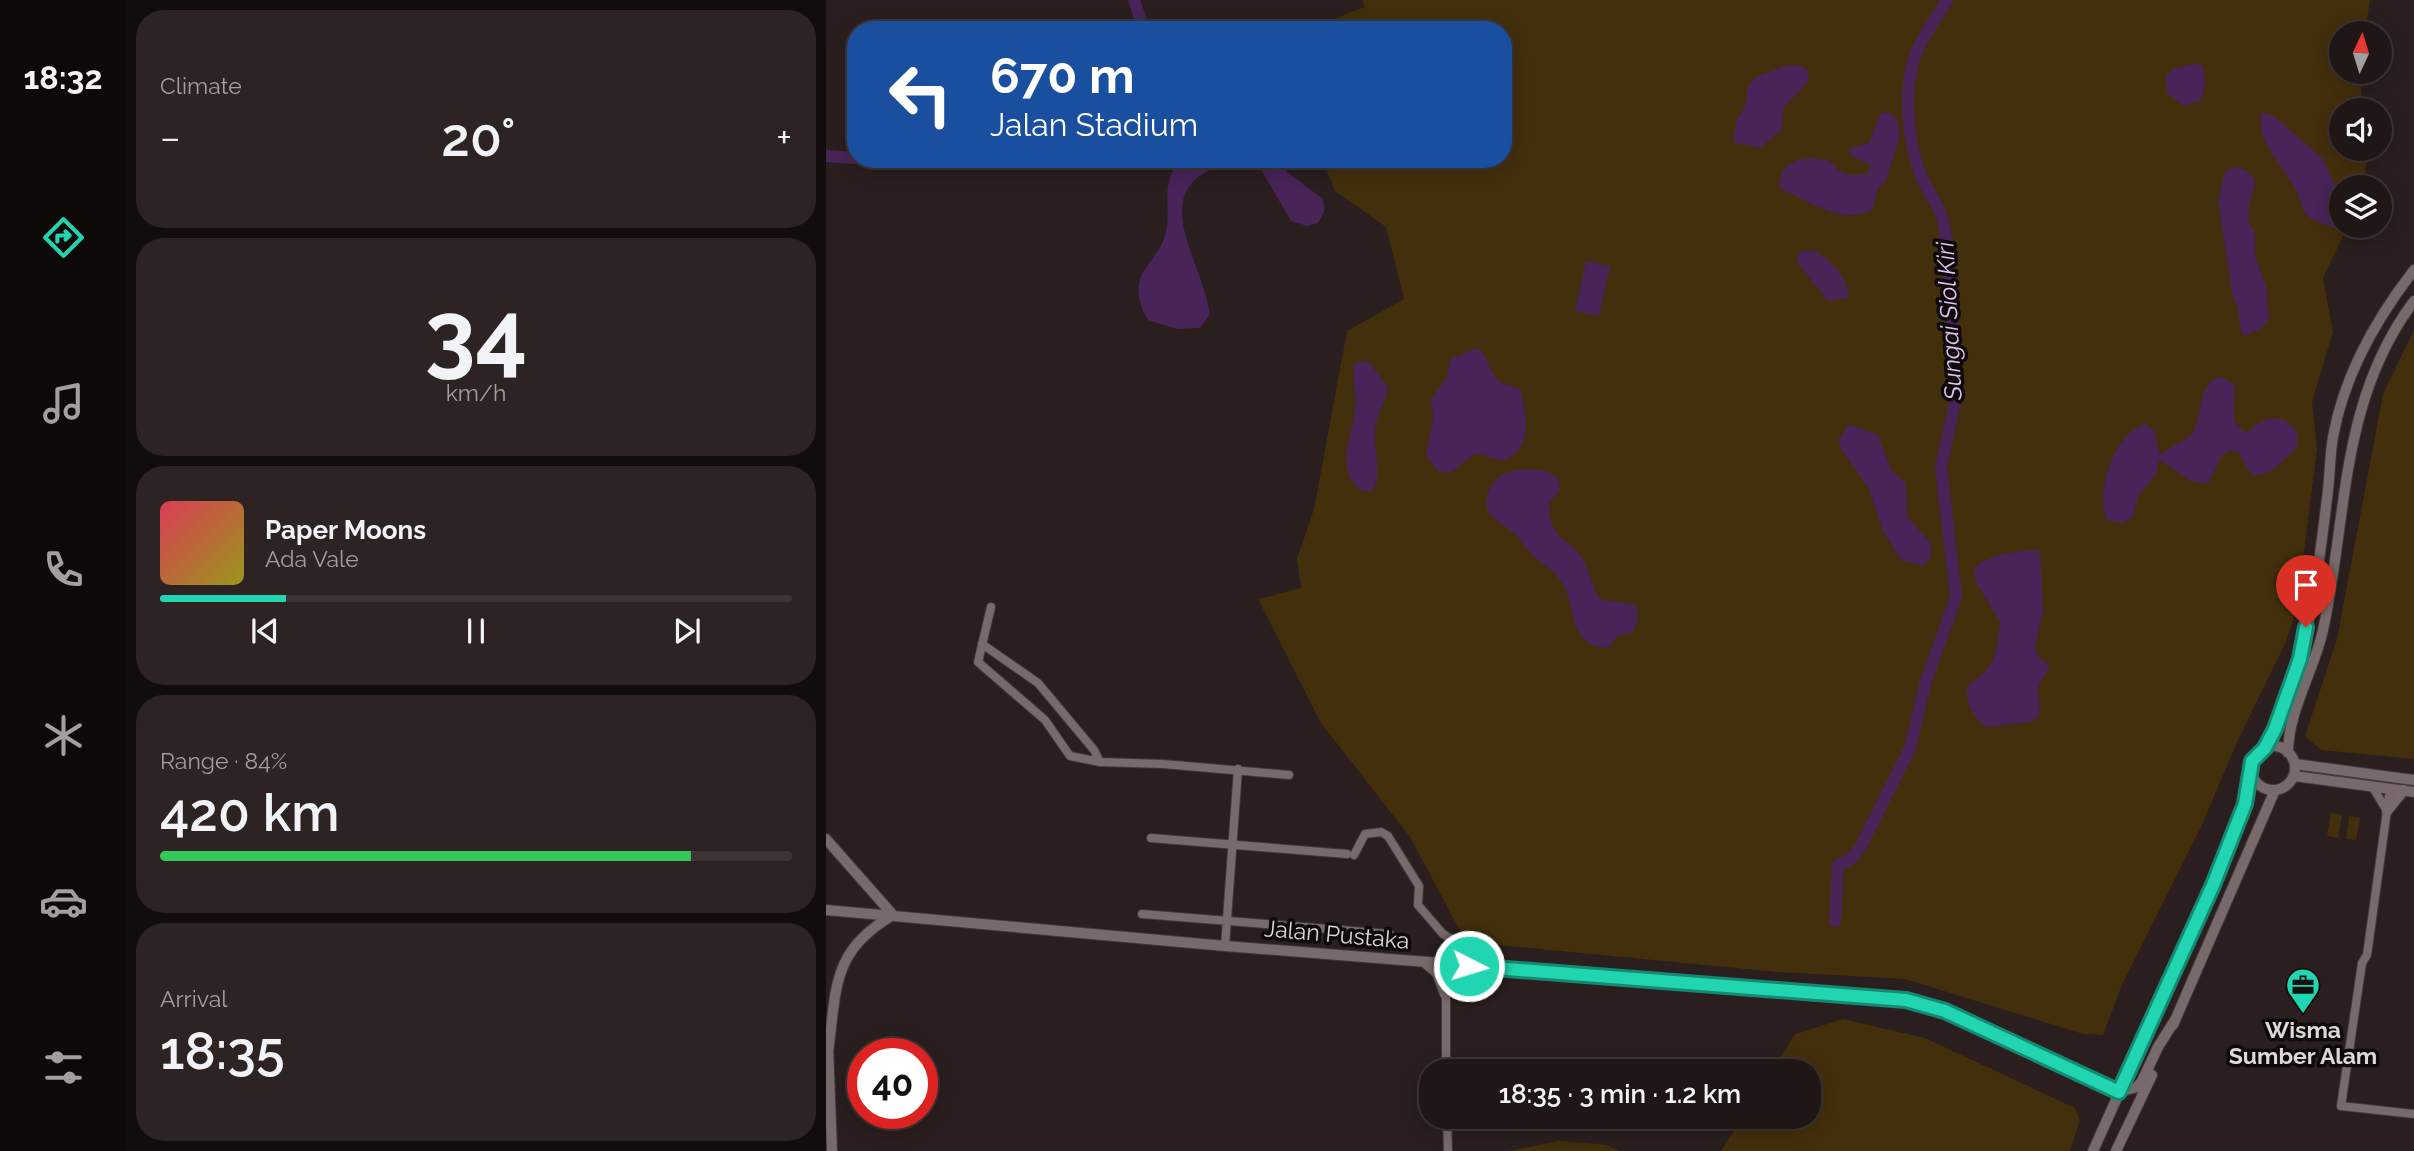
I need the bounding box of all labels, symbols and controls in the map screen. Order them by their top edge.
north arrow [2329,21,2392,84]
map controls [2329,21,2392,238]
text: 670 m [990,47,1135,104]
icon: left [875,49,966,140]
text: 18:32 [24,59,102,96]
text: Climate [160,72,242,99]
button: sound [2329,98,2392,161]
text: Jalan Stadium [990,106,1198,143]
text: 20° [441,107,515,168]
text: − [160,115,180,160]
text: + [776,115,792,160]
button: layers [2329,175,2392,238]
icon: directions [39,213,88,262]
water label: Sungai Siol Kiri [1930,240,1968,402]
text: 34 [425,280,527,387]
icon: music [39,379,88,428]
text: km/h [446,379,506,406]
text: Paper Moons [265,515,426,545]
icon: phone [39,545,88,594]
text: Ada Vale [265,545,359,572]
pin [2276,555,2336,627]
icon: arrive [2287,566,2325,604]
icon: previous [246,612,284,650]
icon: pause [457,612,495,650]
icon: next [668,612,706,650]
icon: climate [39,711,88,760]
text: Range · 84% [160,747,287,774]
text: 420 km [160,782,339,843]
icon: car [39,877,88,926]
street label: Jalan Pustaka [1263,914,1411,954]
position arrow [1432,929,1506,1003]
office icon: Wisma Sumber Alam [2284,966,2322,1015]
text: Arrival [160,985,227,1012]
place label: Wisma Sumber Alam [2229,1016,2377,1069]
text: 18:35 [160,1020,285,1081]
speed limit sign: 40 [847,1038,938,1129]
icon: filters [39,1043,88,1092]
text: 18:35 · 3 min · 1.2 km [1499,1079,1741,1109]

